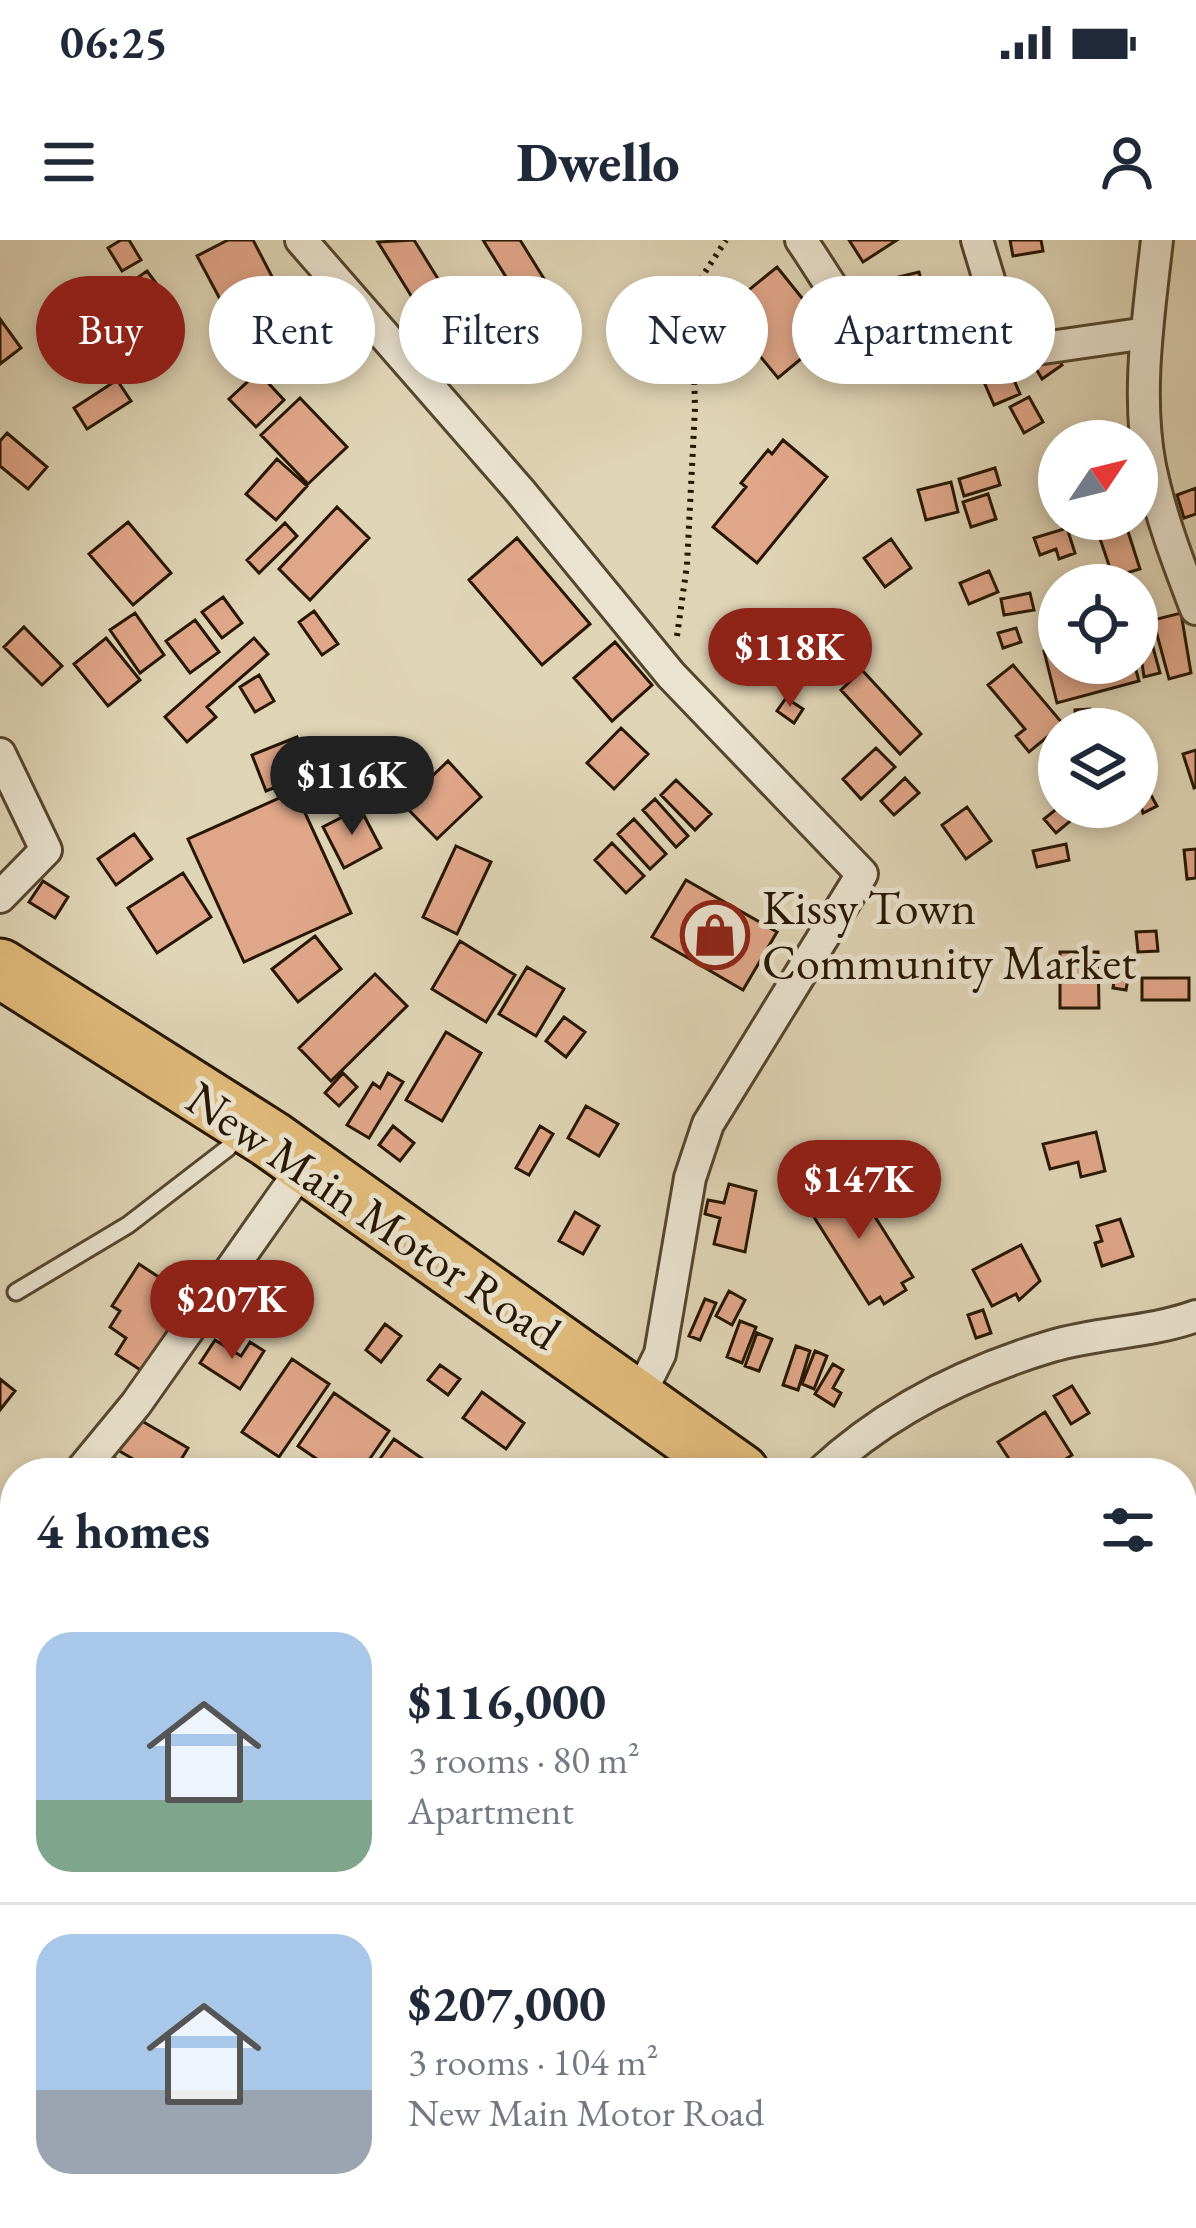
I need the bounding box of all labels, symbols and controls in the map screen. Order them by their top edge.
text: 06:25 [60,13,168,71]
text: Dwello [516,127,680,197]
icon: menu [36,129,102,195]
icon: person [1094,129,1160,195]
chip: Buy [36,276,185,384]
chip: Rent [209,276,375,384]
chip: Filters [399,276,582,384]
chip: New [606,276,768,384]
chip: Apartment [792,276,1055,384]
north arrow [1038,420,1158,540]
map controls [1038,420,1158,828]
button: locate [1038,564,1158,684]
pin: $118K [706,608,874,710]
text: $118K [735,621,845,672]
button: layers [1038,708,1158,828]
pin: $116K [268,736,436,838]
text: $116K [297,749,407,800]
place label: Kissy Town Community Market [762,876,1136,993]
shop icon: Kissy Town Community Market [680,900,750,970]
street label: New Main Motor Road [175,1067,574,1364]
pin: $147K [775,1140,943,1242]
text: $147K [804,1153,914,1204]
pin: $207K [148,1260,316,1362]
text: $207K [177,1273,287,1324]
text: 4 homes [36,1497,210,1563]
icon: filters [1095,1497,1161,1563]
text: $116,000 [408,1668,606,1734]
icon: home [132,1680,276,1824]
text: 3 rooms · 80 m² [408,1734,640,1785]
text: Apartment [408,1785,574,1836]
text: $207,000 [408,1970,606,2036]
icon: home [132,1982,276,2126]
text: 3 rooms · 104 m² [408,2036,659,2087]
text: New Main Motor Road [408,2087,764,2138]

